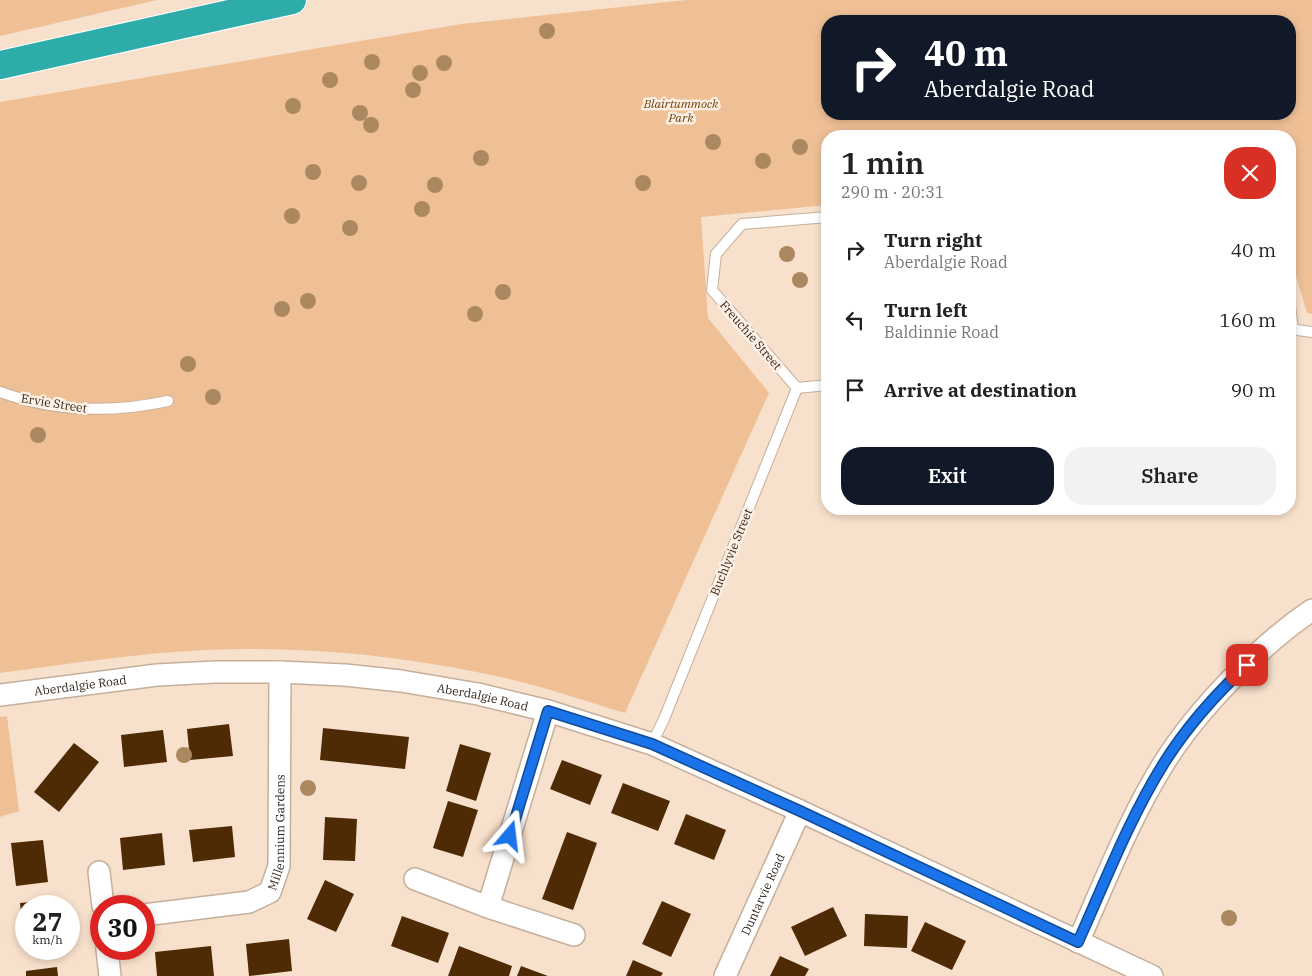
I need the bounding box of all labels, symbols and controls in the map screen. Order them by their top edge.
text: 40 m [924,30,1008,76]
icon: right [841,35,906,100]
text: Aberdalgie Road [924,74,1094,103]
park label: Blairtummock Park [643,96,719,125]
text: 1 min [841,143,924,182]
button: close [1224,147,1276,199]
text: 290 m · 20:31 [841,182,944,202]
text: Turn right [884,228,982,252]
icon: right [841,236,869,264]
text: 40 m [1231,238,1276,262]
text: Aberdalgie Road [884,252,1008,272]
street label: Freuchie Street [717,297,785,373]
text: Turn left [884,298,967,322]
icon: left [841,306,869,334]
text: 160 m [1219,308,1276,332]
text: Baldinnie Road [884,322,999,342]
icon: arrive [841,376,869,404]
text: Arrive at destination [884,378,1077,402]
text: 90 m [1231,378,1276,402]
street label: Ervie Street [20,390,88,416]
button: Exit [841,447,1054,505]
button: Share [1064,447,1276,505]
street label: Buchlyvie Street [707,506,755,598]
pin [1226,644,1268,686]
icon: arrive [1233,651,1261,679]
street label: Aberdalgie Road [33,671,127,698]
street label: Aberdalgie Road [436,680,530,713]
street label: Millennium Gardens [264,774,287,892]
position arrow [483,809,535,861]
street label: Duntarvie Road [737,851,787,937]
speed limit sign: 30 [90,895,155,960]
text: 27 [32,905,63,938]
text: km/h [32,932,63,947]

